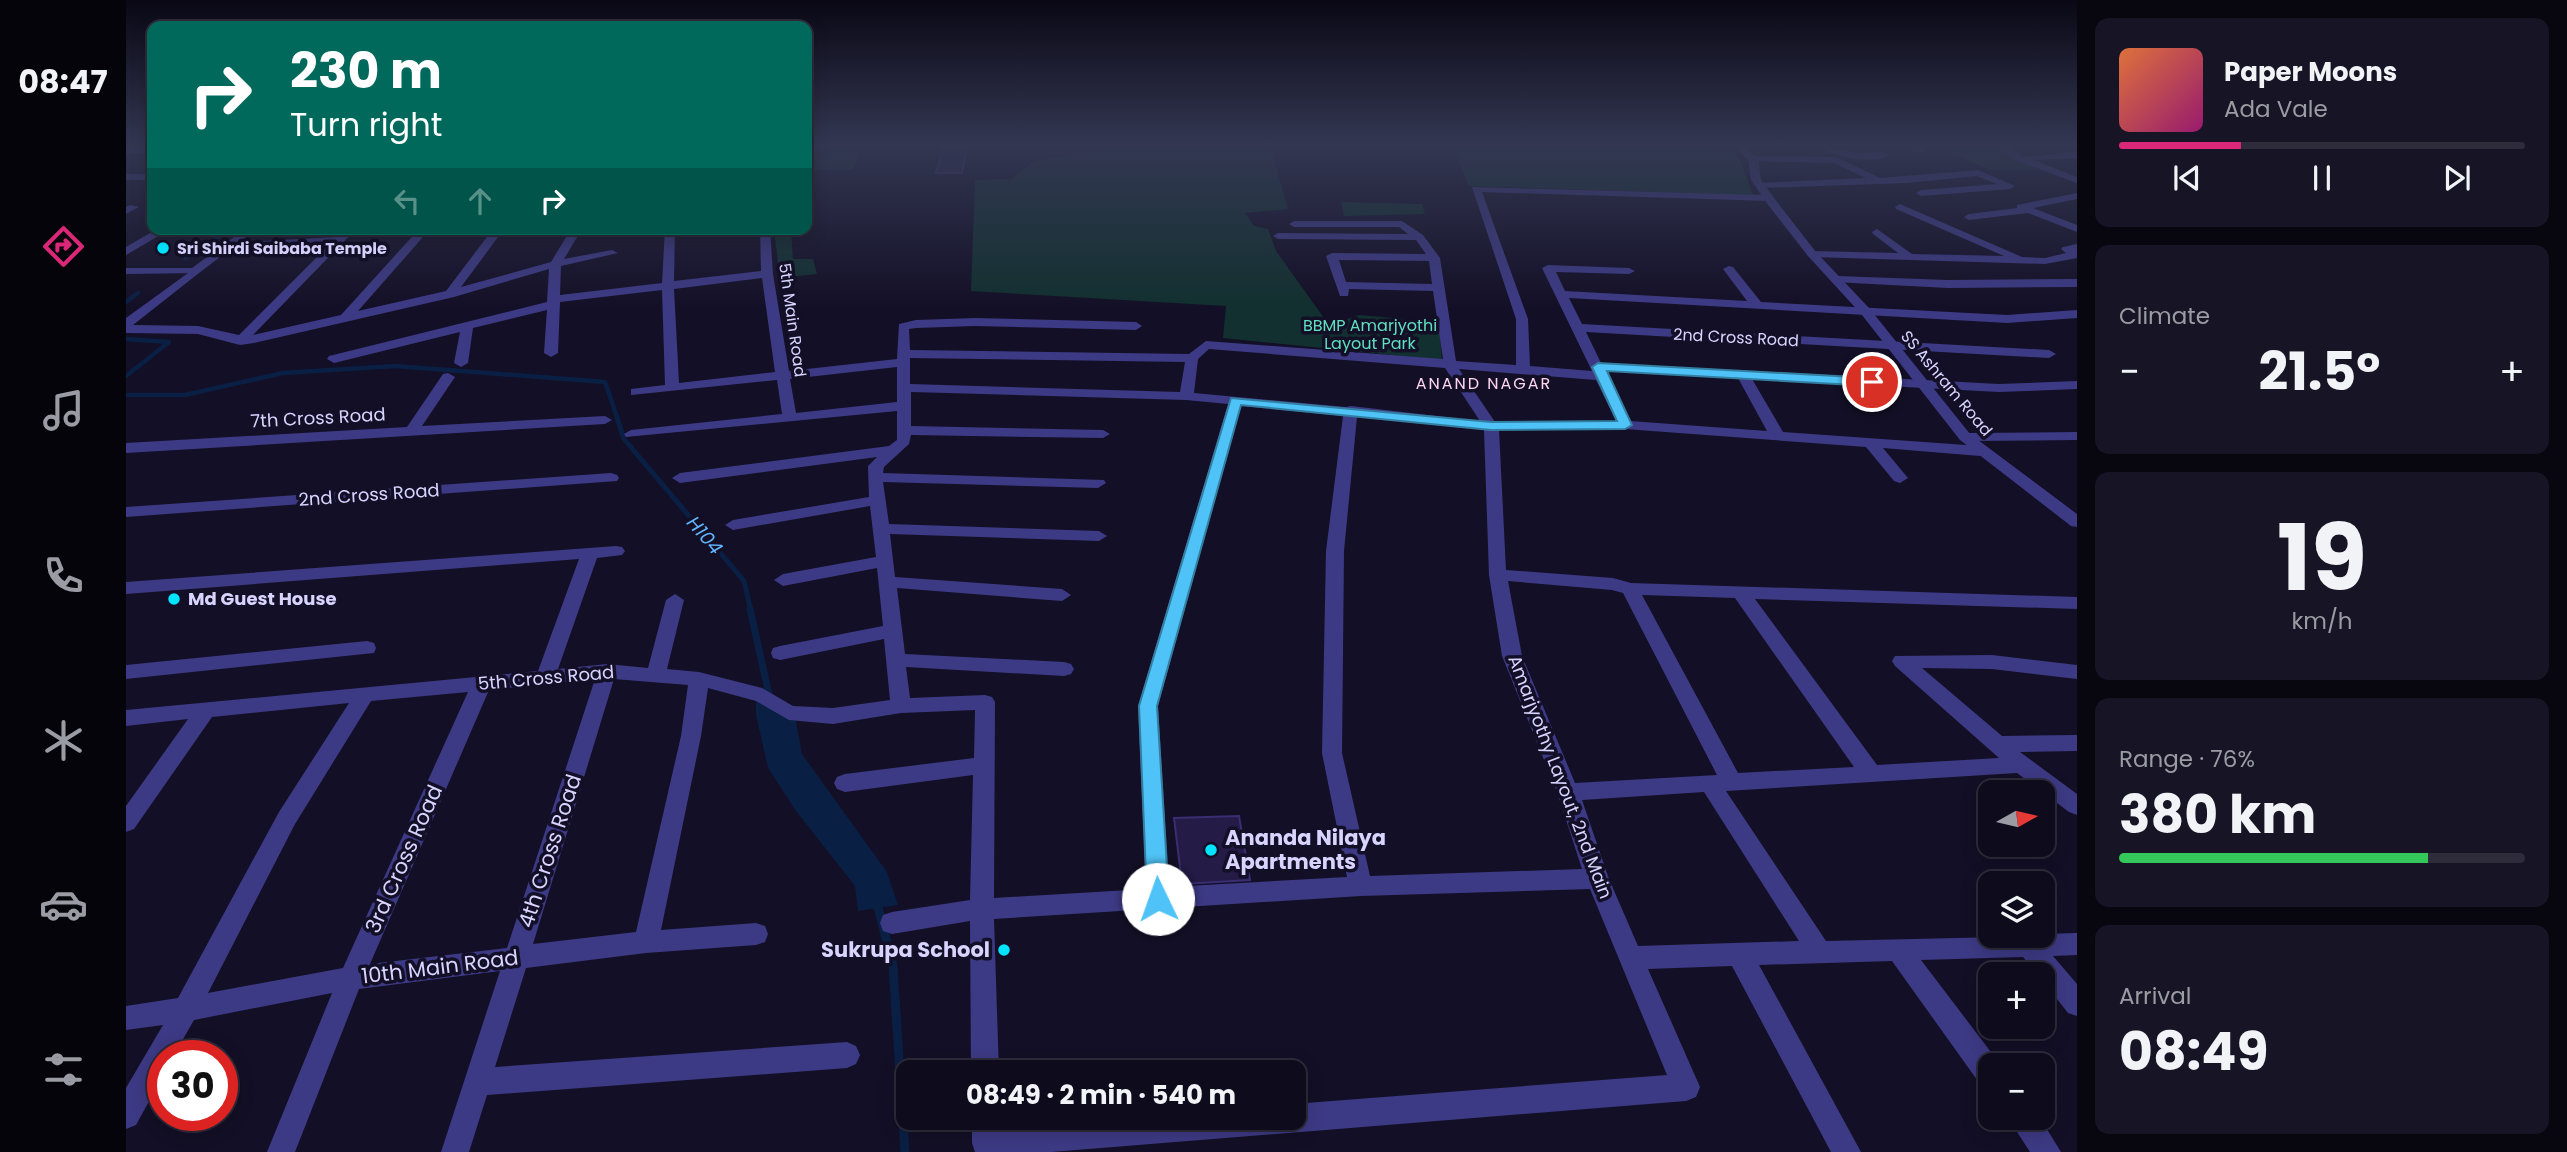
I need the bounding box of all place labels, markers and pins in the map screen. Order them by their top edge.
place label: Sri Shirdi Saibaba Temple [177,237,387,260]
marker: Sri Shirdi Saibaba Temple [155,240,171,256]
pin [1842,352,1902,412]
place label: Md Guest House [188,586,337,611]
marker: Md Guest House [166,591,182,607]
place label: Ananda Nilaya Apartments [1225,823,1386,876]
marker: Ananda Nilaya Apartments [1203,842,1219,858]
place label: Sukrupa School [821,935,990,964]
marker: Sukrupa School [996,942,1012,958]

